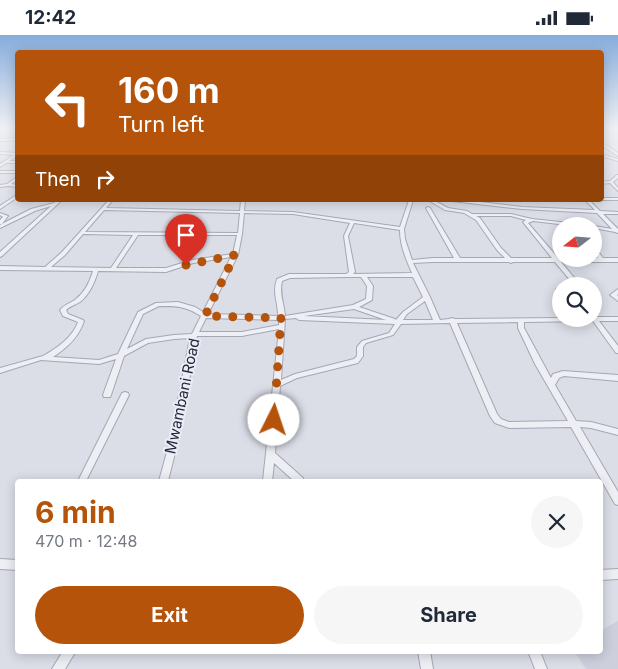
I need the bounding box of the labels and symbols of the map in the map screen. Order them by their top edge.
pin [165,214,207,265]
north arrow [552,217,602,267]
street label: Mwambani Road [160,336,204,456]
position arrow [247,393,299,445]

